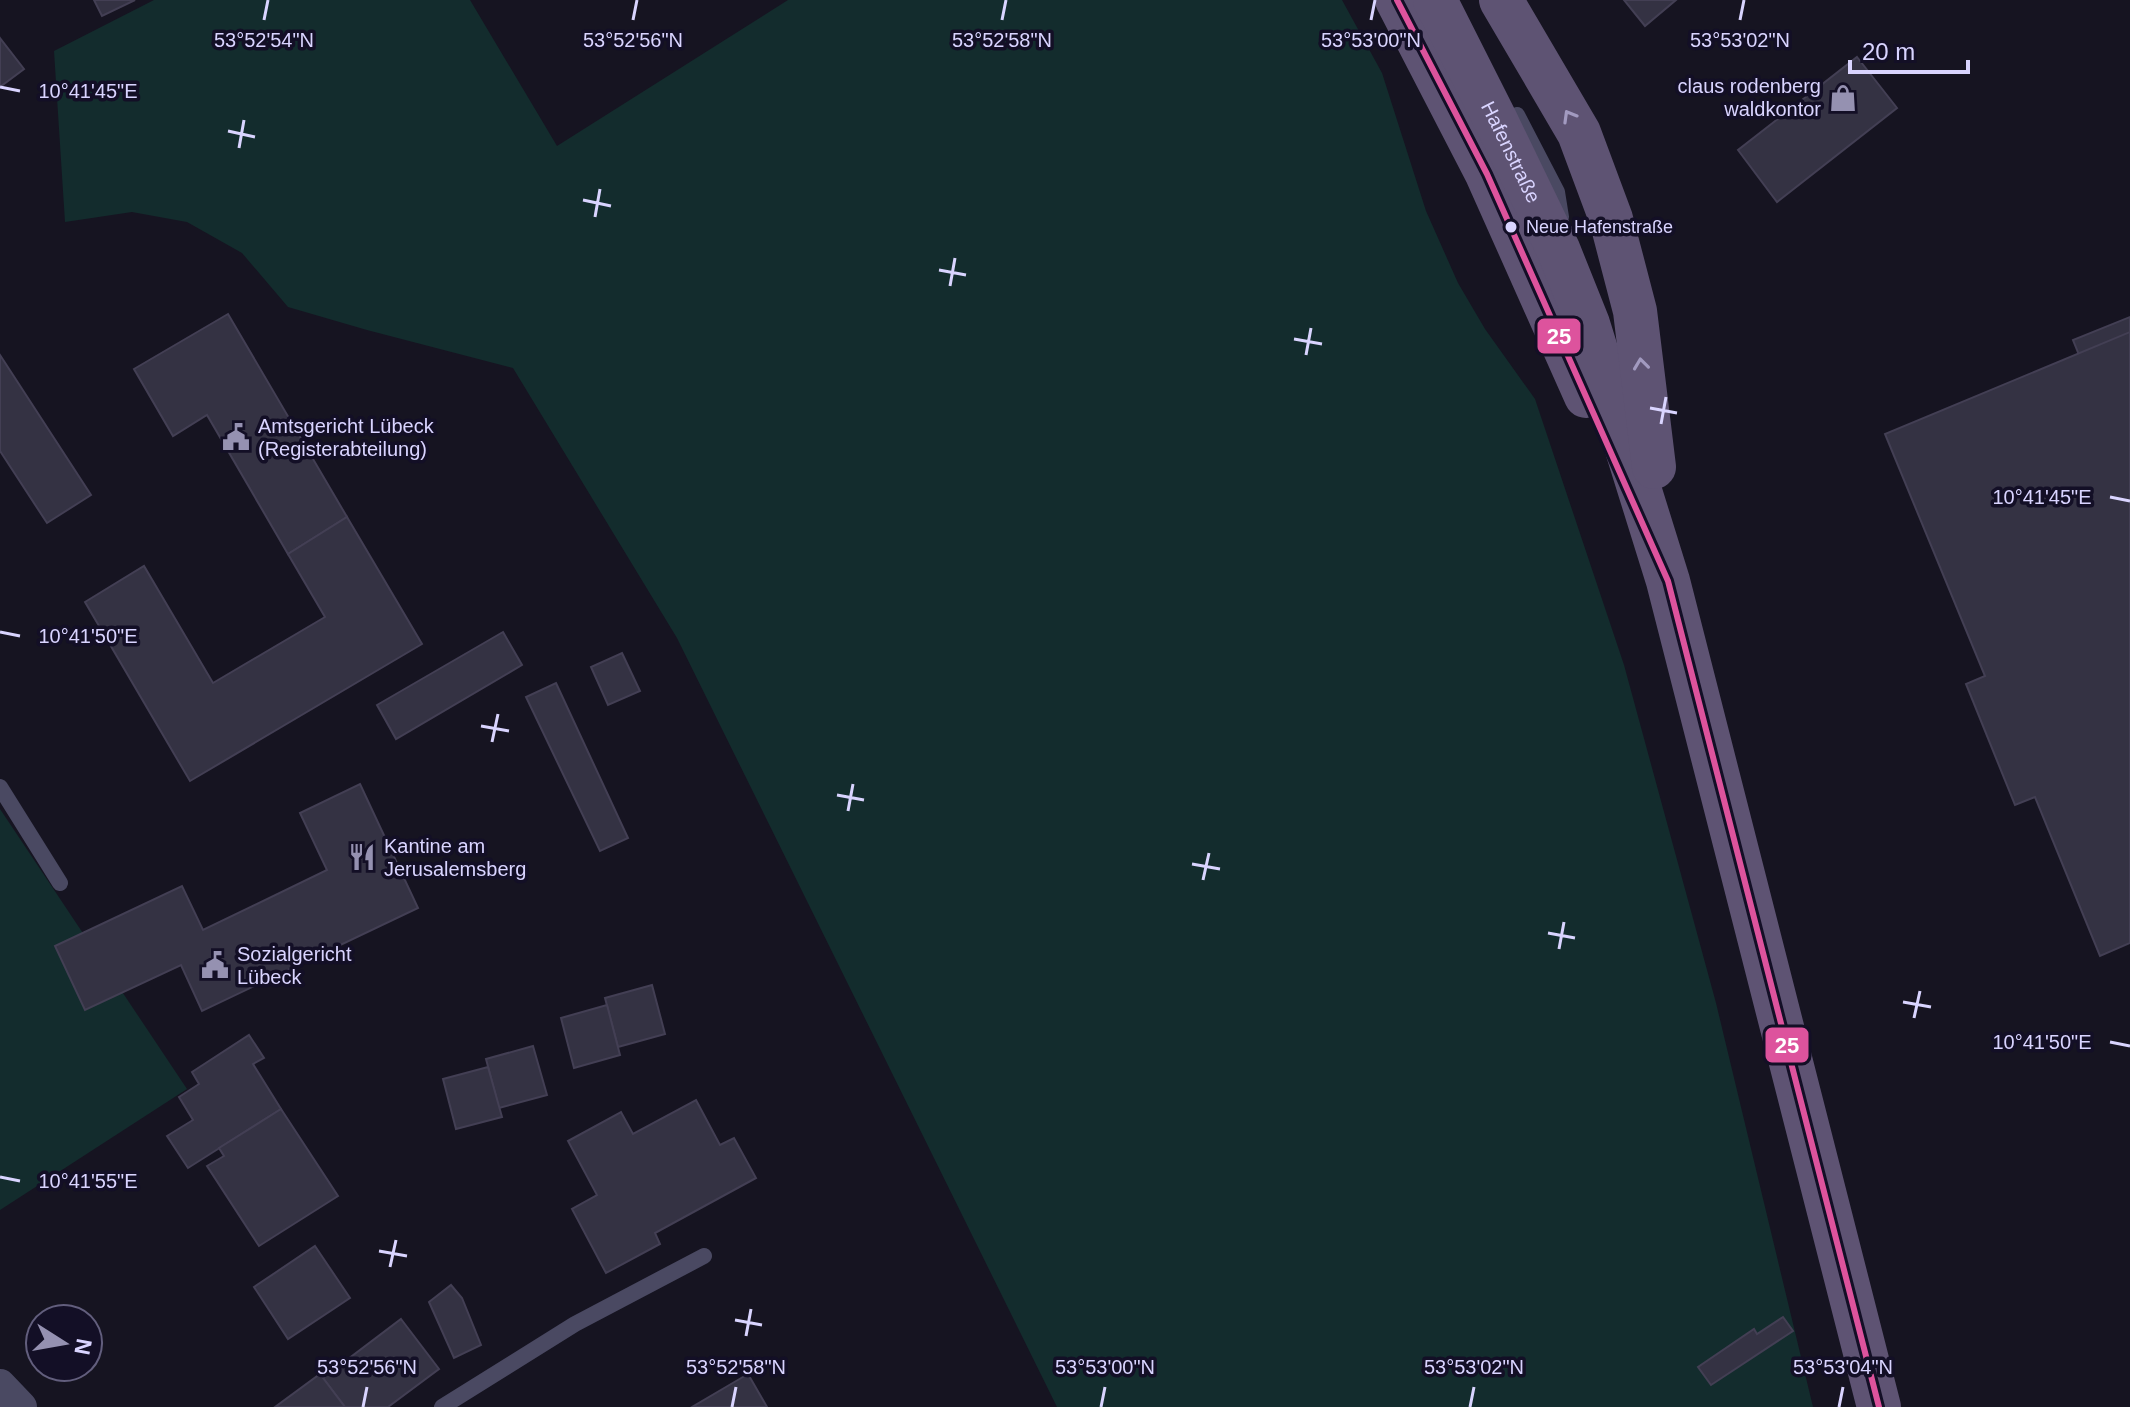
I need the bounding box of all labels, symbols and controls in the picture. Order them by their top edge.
scale bar [1850,24,1968,74]
text: 53°52'54"N [214,29,314,51]
text: 53°52'56"N [583,29,683,51]
text: 53°52'58"N [952,29,1052,51]
text: 53°53'00"N [1321,29,1421,51]
text: 53°53'02"N [1690,29,1790,51]
text: 20 m [1862,38,1915,65]
place label: claus rodenberg waldkontor [1678,75,1821,120]
text: 10°41'45"E [39,80,138,102]
shop icon: claus rodenberg waldkontor [1828,83,1858,113]
street label: Hafenstraße [1477,98,1545,206]
one-way arrow [1563,110,1579,125]
place label: Neue Hafenstraße [1526,217,1673,237]
marker: Neue Hafenstraße [1503,219,1519,235]
line badge: 25 [1536,317,1582,355]
text: 25 [1547,324,1571,349]
one-way arrow [1633,357,1650,370]
place label: Amtsgericht Lübeck (Registerabteilung) [258,415,435,460]
public building icon: Amtsgericht Lübeck (Registerabteilung) [221,422,251,452]
text: 10°41'45"E [1993,486,2092,508]
text: 10°41'50"E [39,625,138,647]
place label: Kantine am Jerusalemsberg [384,835,526,880]
restaurant icon: Kantine am Jerusalemsberg [347,842,377,872]
place label: Sozialgericht Lübeck [237,943,352,988]
public building icon: Sozialgericht Lübeck [200,950,230,980]
line badge: 25 [1764,1026,1810,1064]
text: 10°41'50"E [1993,1031,2092,1053]
text: 25 [1775,1033,1799,1058]
text: 10°41'55"E [39,1170,138,1192]
north arrow [24,1303,104,1383]
text: N [69,1337,97,1357]
text: 53°52'56"N [317,1356,417,1378]
text: 53°52'58"N [686,1356,786,1378]
text: 53°53'00"N [1055,1356,1155,1378]
text: 53°53'02"N [1424,1356,1524,1378]
text: 53°53'04"N [1793,1356,1893,1378]

